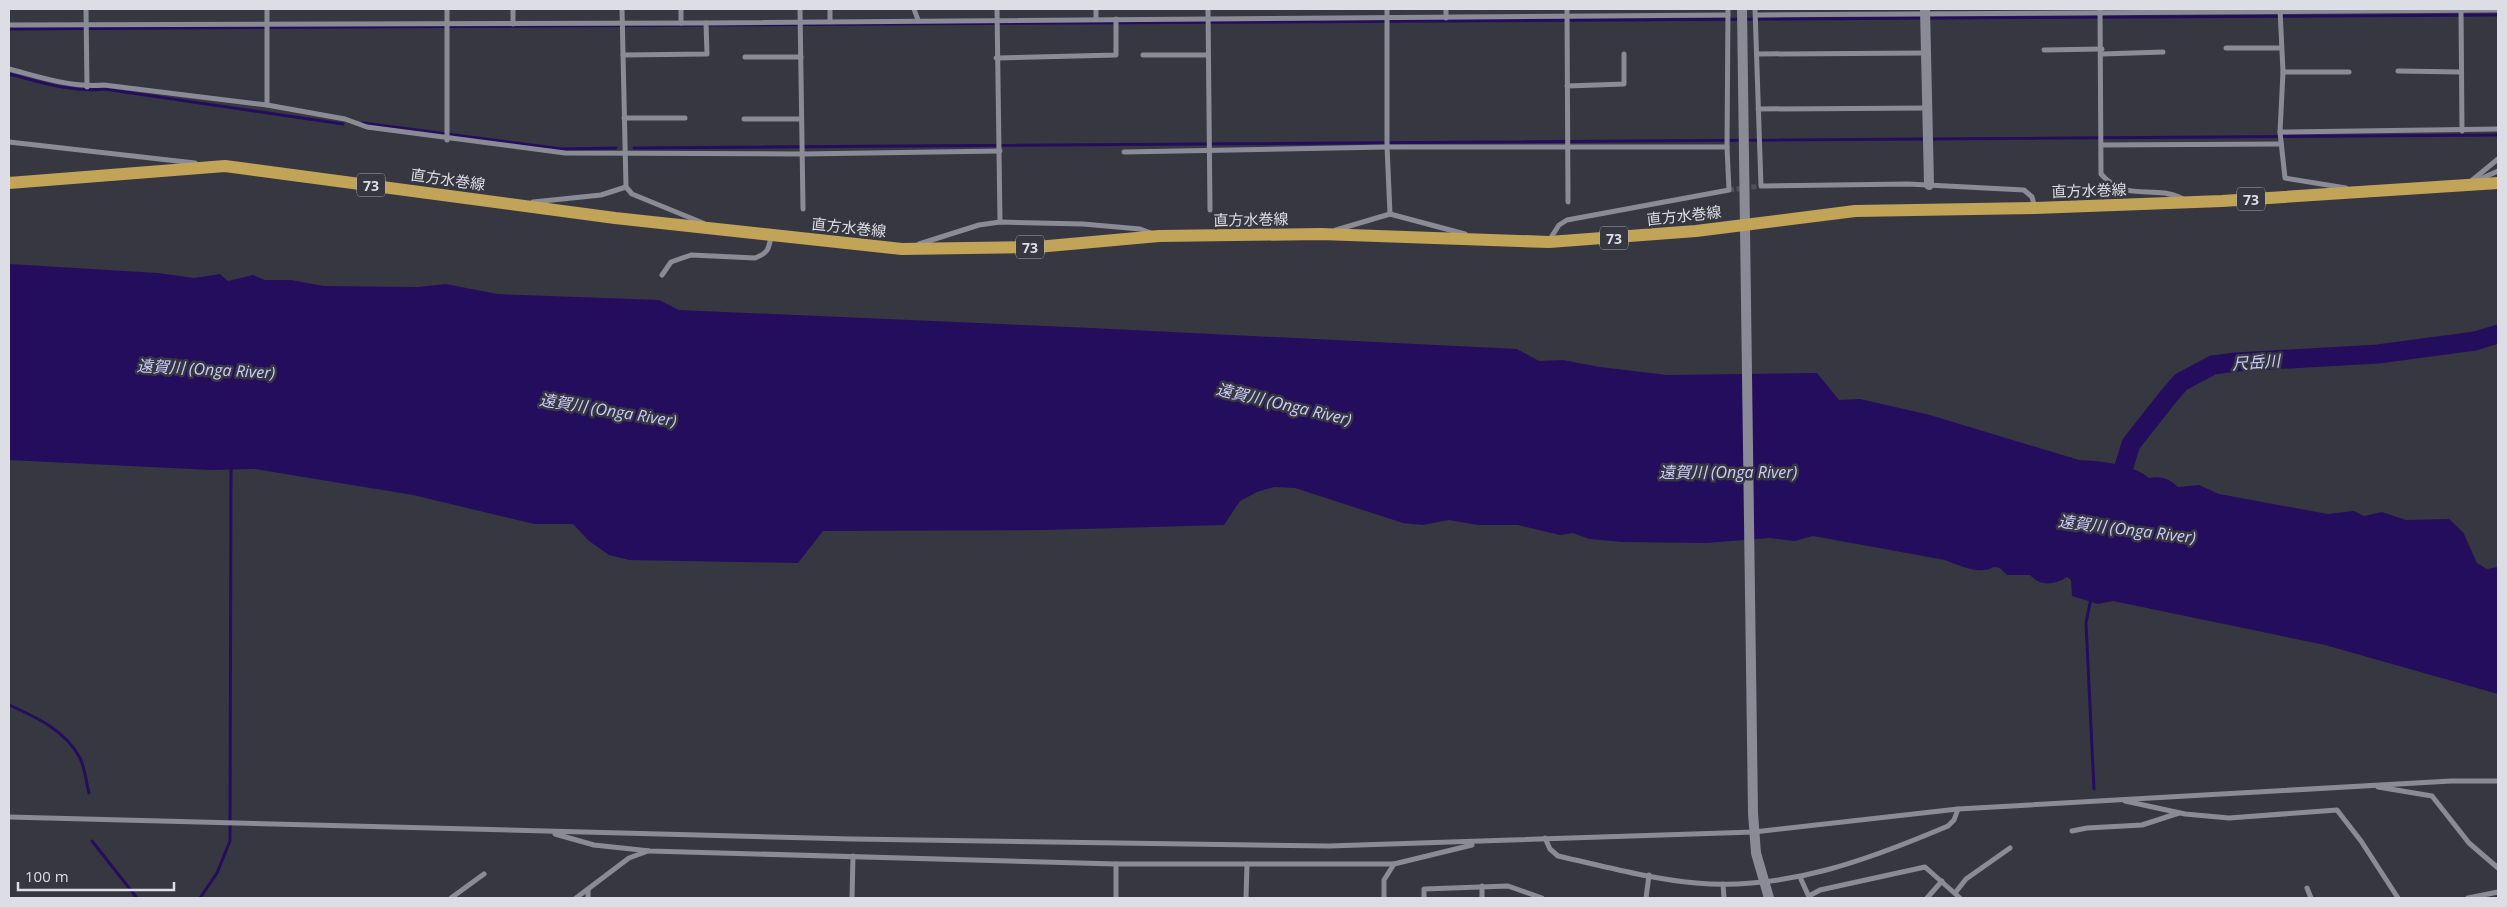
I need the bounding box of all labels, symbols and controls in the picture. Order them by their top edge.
street label: 直方水巻線 [409,164,487,194]
road number: 73 [357,174,385,196]
street label: 直方水巻線 [2051,179,2127,201]
road number: 73 [2237,188,2265,210]
street label: 直方水巻線 [1646,201,1722,229]
street label: 直方水巻線 [1213,208,1289,230]
street label: 直方水巻線 [811,213,887,241]
road number: 73 [1600,227,1628,250]
road number: 73 [1016,236,1044,258]
water label: 尺岳川 [2231,349,2283,375]
water label: 遠賀川 (Onga River) [136,354,276,384]
water label: 遠賀川 (Onga River) [1214,378,1354,430]
water label: 遠賀川 (Onga River) [538,388,678,432]
water label: 遠賀川 (Onga River) [1659,461,1797,483]
water label: 遠賀川 (Onga River) [2057,510,2197,548]
scale bar [18,860,174,892]
text: 100 m [25,866,69,886]

